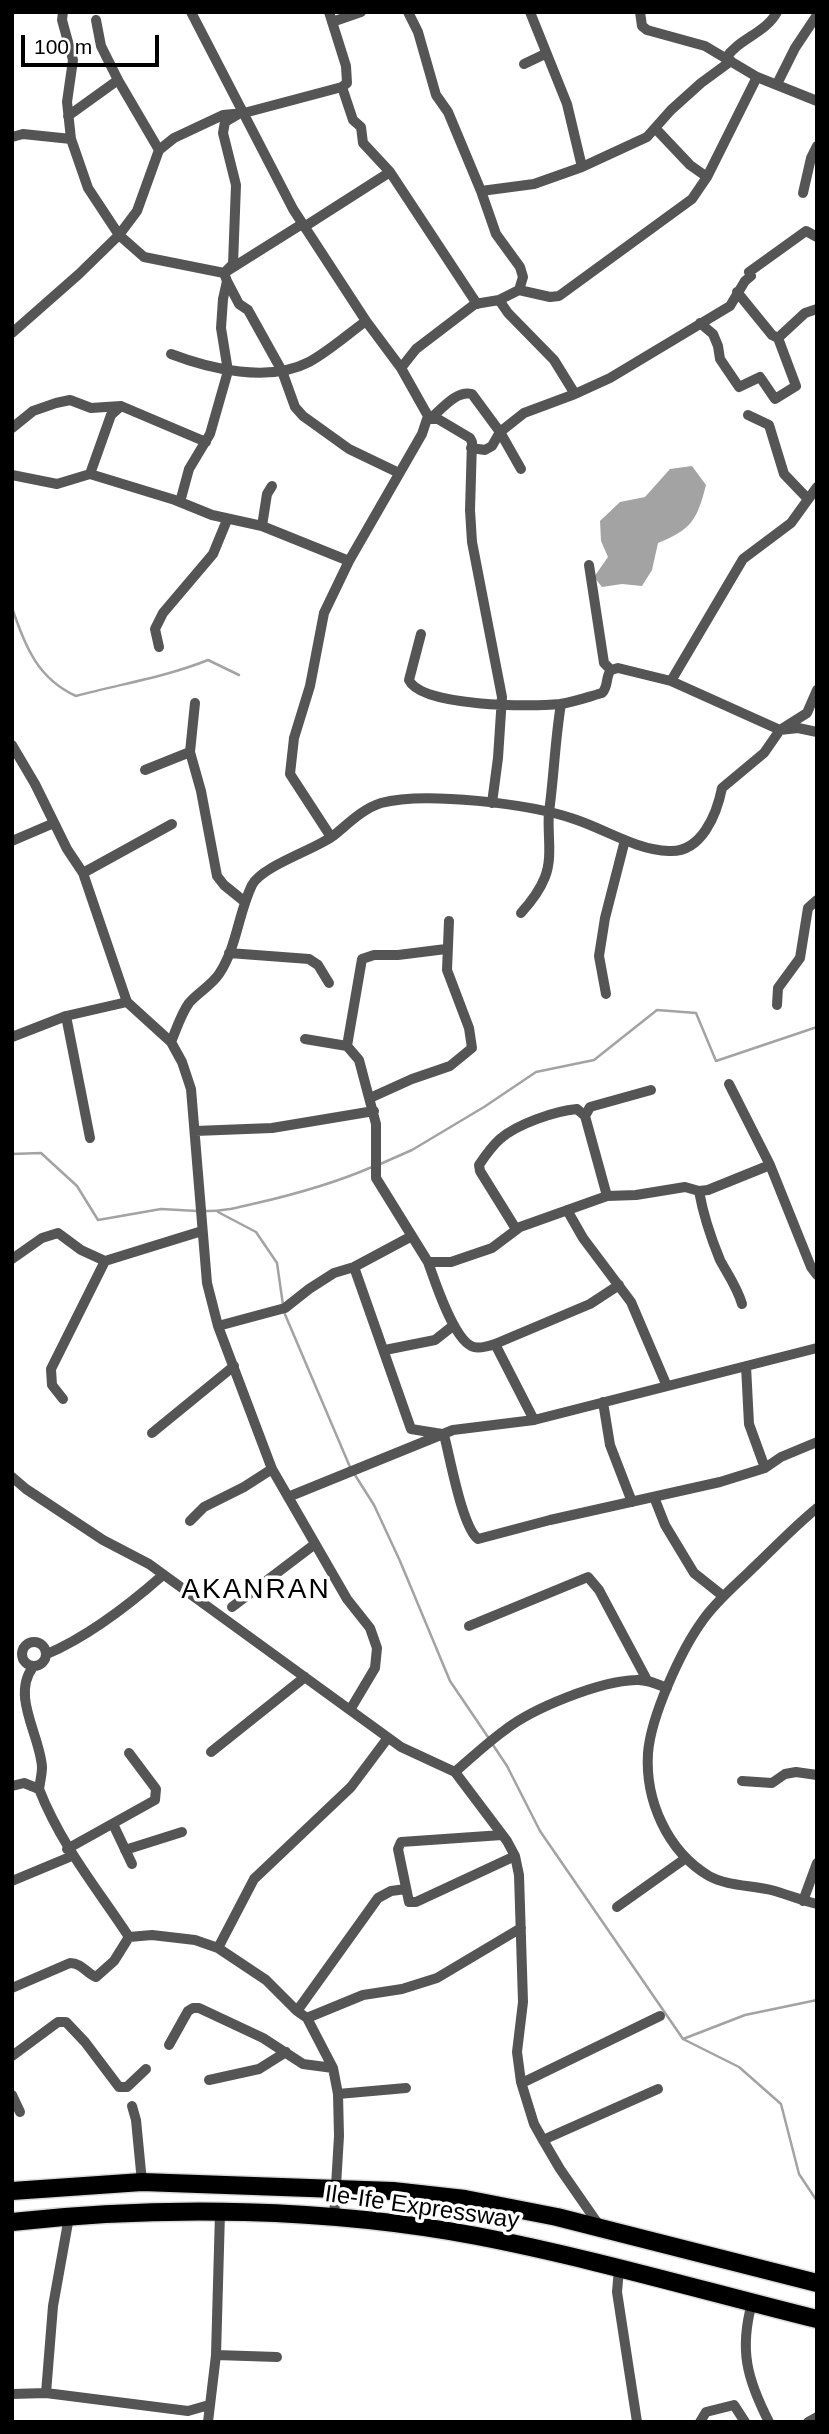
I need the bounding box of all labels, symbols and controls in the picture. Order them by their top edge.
scale bar [24,21,163,65]
text: 100 m [34,35,92,58]
district label: AKANRAN [182,1573,330,1607]
street label: Ile-Ife Expressway [323,2180,521,2236]

